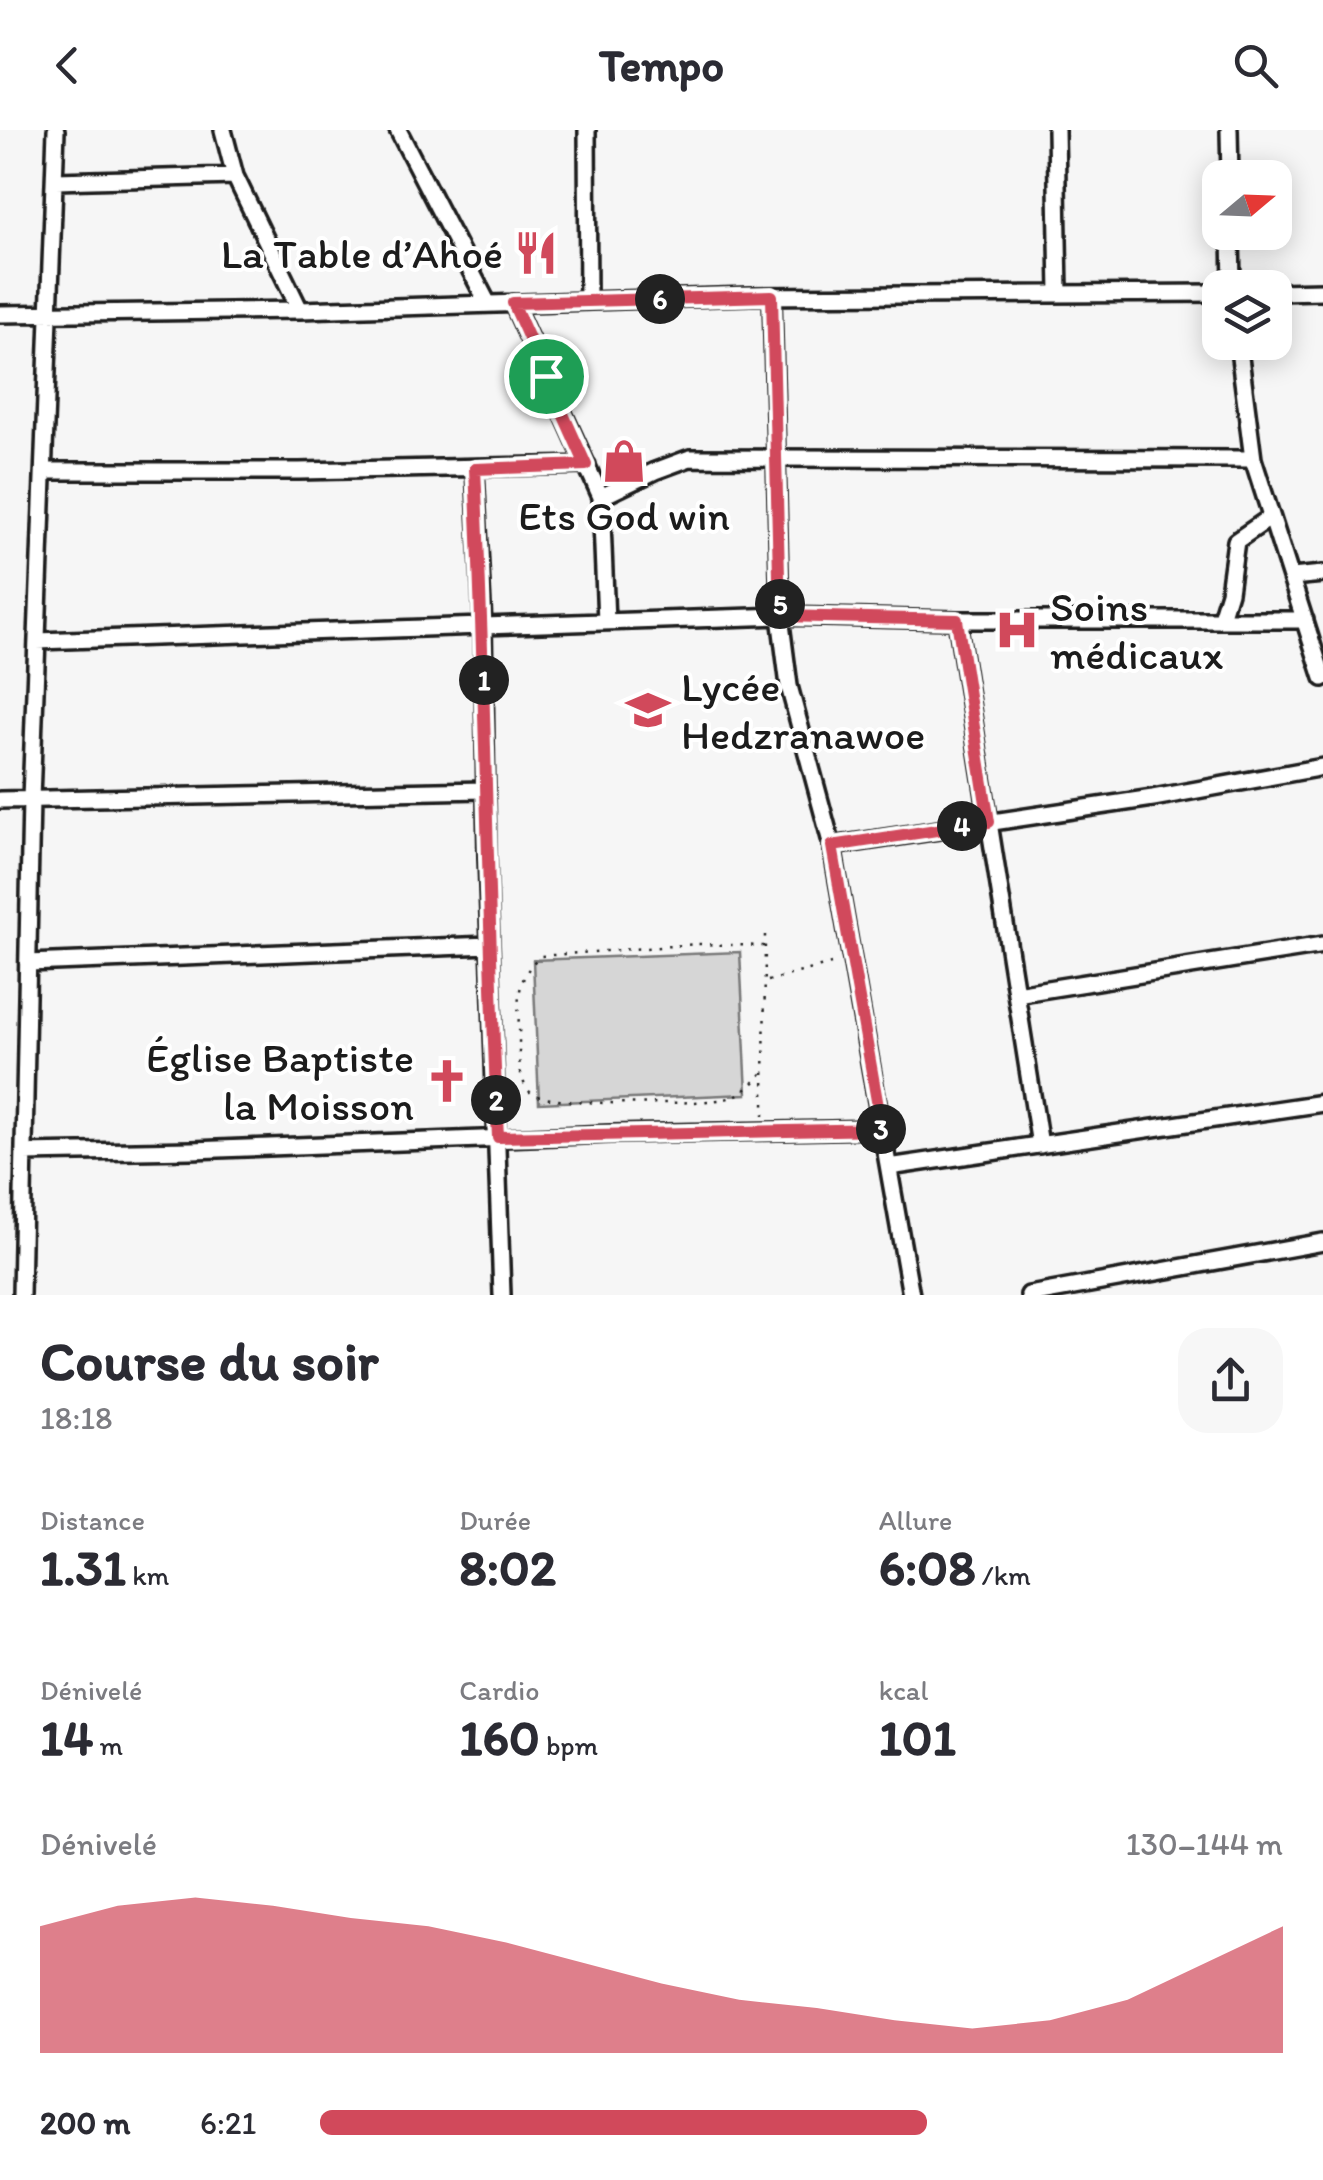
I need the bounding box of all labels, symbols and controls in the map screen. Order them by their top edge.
icon: back [40,38,95,93]
text: Tempo [599,38,724,92]
icon: search [1228,38,1283,93]
north arrow [1202,160,1292,250]
map controls [1202,160,1292,360]
place label: La Table d’Ahoé [221,228,503,279]
restaurant icon: La Table d’Ahoé [512,229,560,277]
button: layers [1202,270,1292,360]
pin: 6 [635,274,685,324]
text: 6 [653,282,667,316]
pin [504,334,589,419]
icon: arrive [519,349,574,404]
shop icon: Ets God win [600,437,648,485]
place label: Ets God win [518,490,730,541]
pin: 5 [755,579,805,629]
place label: Soins médicaux [1050,581,1223,680]
text: 5 [773,587,787,621]
hospital icon: Soins médicaux [993,606,1041,654]
pin: 1 [459,655,509,705]
place label: Lycée Hedzranawoe [681,661,925,760]
text: 1 [478,663,491,697]
school or university icon: Lycée Hedzranawoe [624,686,672,734]
pin: 4 [937,801,987,851]
text: 4 [954,809,970,843]
place label: Église Baptiste la Moisson [146,1032,414,1131]
church icon: Église Baptiste la Moisson [423,1057,471,1105]
pin: 2 [471,1075,521,1125]
text: 2 [489,1083,503,1117]
pin: 3 [856,1104,906,1154]
text: 3 [873,1112,889,1146]
text: Course du soir [40,1328,379,1394]
button: share [1178,1328,1283,1433]
text: 18:18 [40,1399,113,1437]
text: Distance [40,1503,145,1537]
text: Durée [459,1503,531,1537]
text: Allure [879,1503,952,1537]
text: 1.31 [40,1537,126,1598]
text: 8:02 [459,1537,556,1598]
text: 6:08 [879,1537,976,1598]
text: km [126,1558,169,1592]
text: /km [976,1558,1031,1592]
text: Dénivelé [40,1673,142,1707]
text: Cardio [459,1673,539,1707]
text: kcal [879,1673,928,1707]
text: 14 [40,1707,93,1768]
text: 160 [459,1707,540,1768]
text: 101 [879,1707,956,1768]
text: m [93,1728,123,1762]
text: bpm [540,1728,598,1762]
text: Dénivelé [40,1825,157,1863]
text: 130–144 m [1126,1825,1283,1863]
text: 200 m [40,2104,130,2142]
text: 6:21 [200,2104,256,2142]

